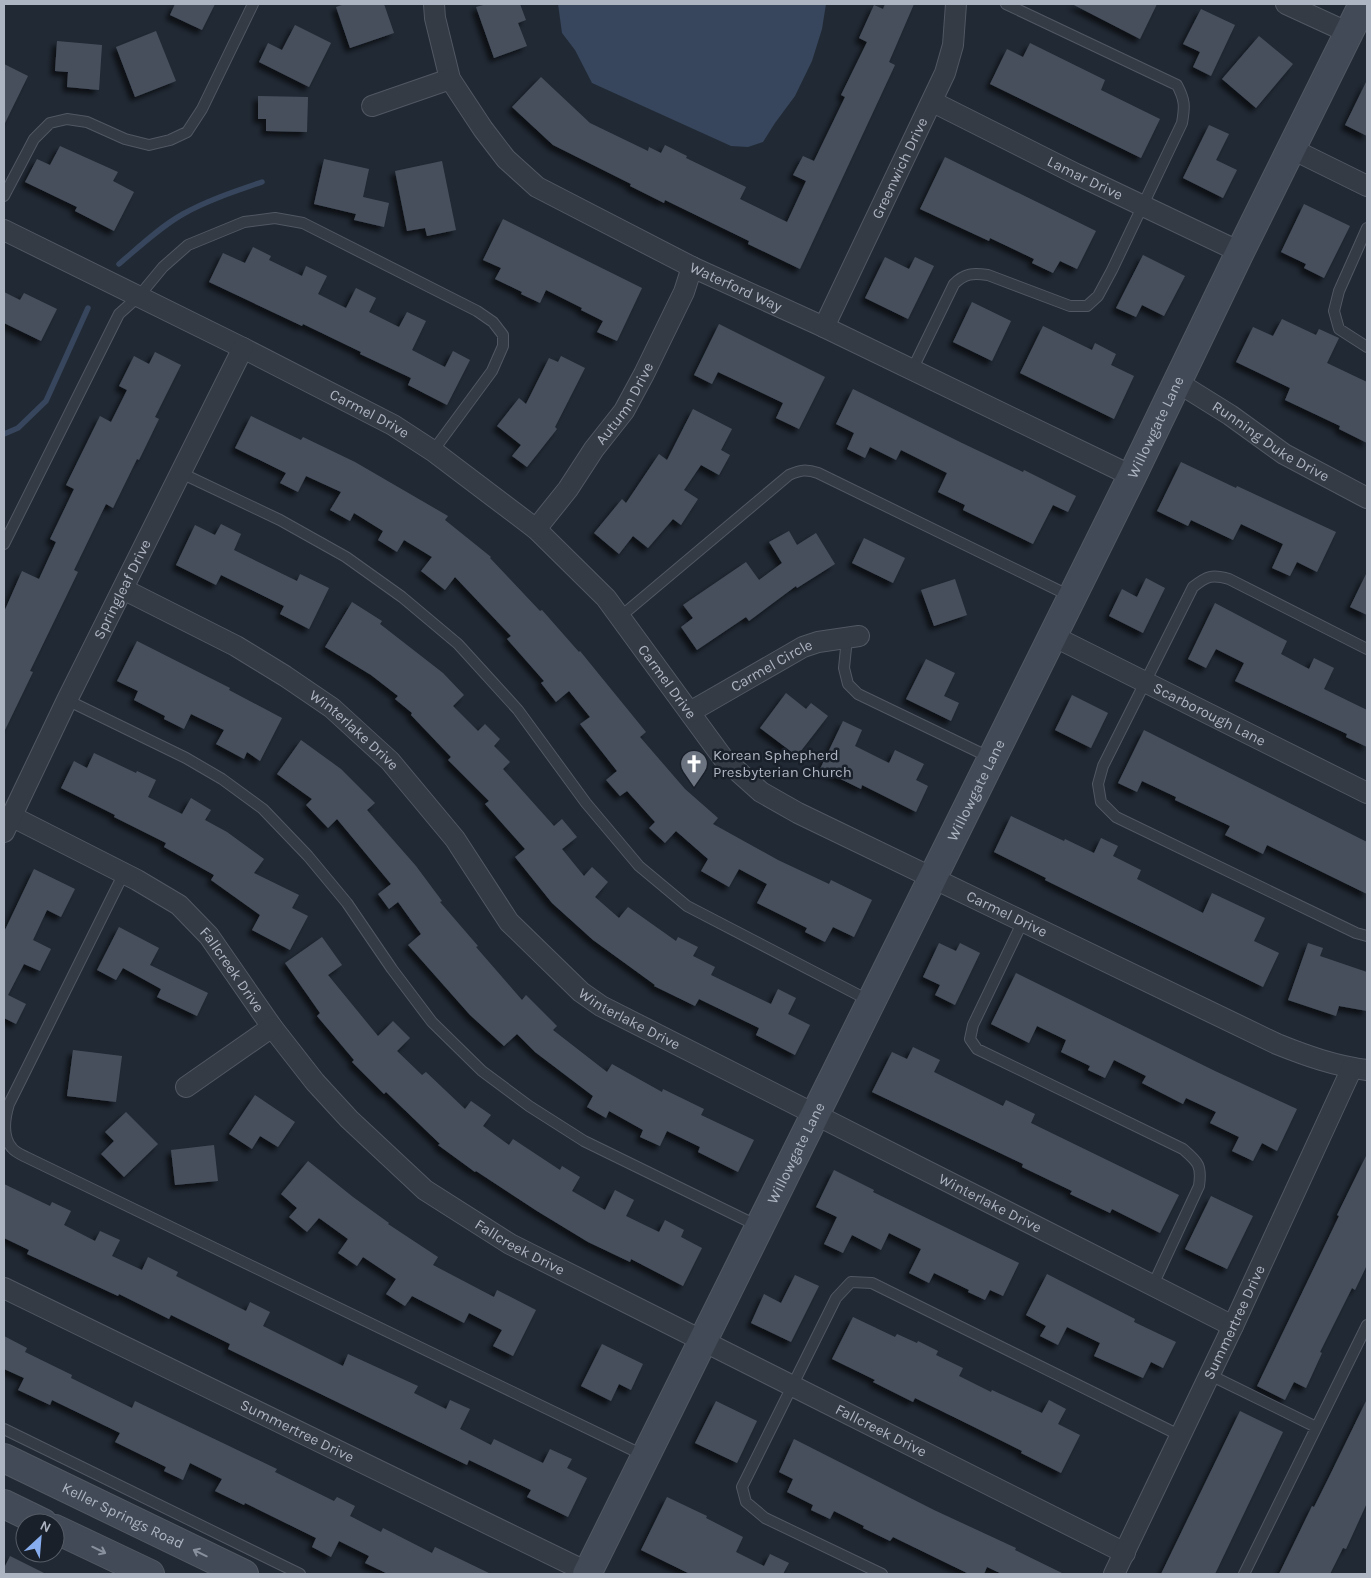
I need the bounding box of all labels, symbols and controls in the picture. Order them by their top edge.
street label: Greenwich Drive [868,114,932,222]
street label: Lamar Drive [1044,152,1126,204]
street label: Waterford Way [687,258,785,316]
street label: Autumn Drive [592,360,657,448]
street label: Willowgate Lane [1123,373,1188,481]
street label: Carmel Drive [327,385,413,442]
street label: Running Duke Drive [1209,397,1332,485]
street label: Springleaf Drive [90,536,155,642]
street label: Carmel Circle [727,636,815,696]
street label: Carmel Drive [634,641,700,722]
street label: Scarborough Lane [1150,679,1269,750]
street label: Winterlake Drive [306,686,403,774]
street label: Willowgate Lane [943,736,1009,844]
place label: Korean Sphepherd Presbyterian Church [713,746,852,781]
church icon: Korean Sphepherd Presbyterian Church [679,749,709,788]
street label: Carmel Drive [964,887,1050,941]
street label: Fallcreek Drive [196,923,268,1016]
street label: Winterlake Drive [575,984,683,1054]
street label: Willowgate Lane [763,1099,829,1207]
street label: Winterlake Drive [936,1169,1045,1237]
street label: Fallcreek Drive [472,1215,568,1279]
street label: Summertree Drive [1200,1262,1269,1382]
street label: Summertree Drive [237,1395,357,1466]
street label: Fallcreek Drive [832,1400,930,1461]
street label: Keller Springs Road [59,1478,187,1553]
north arrow [15,1513,65,1563]
text: N [37,1517,54,1537]
one-way arrow [91,1545,106,1555]
one-way arrow [193,1548,208,1557]

